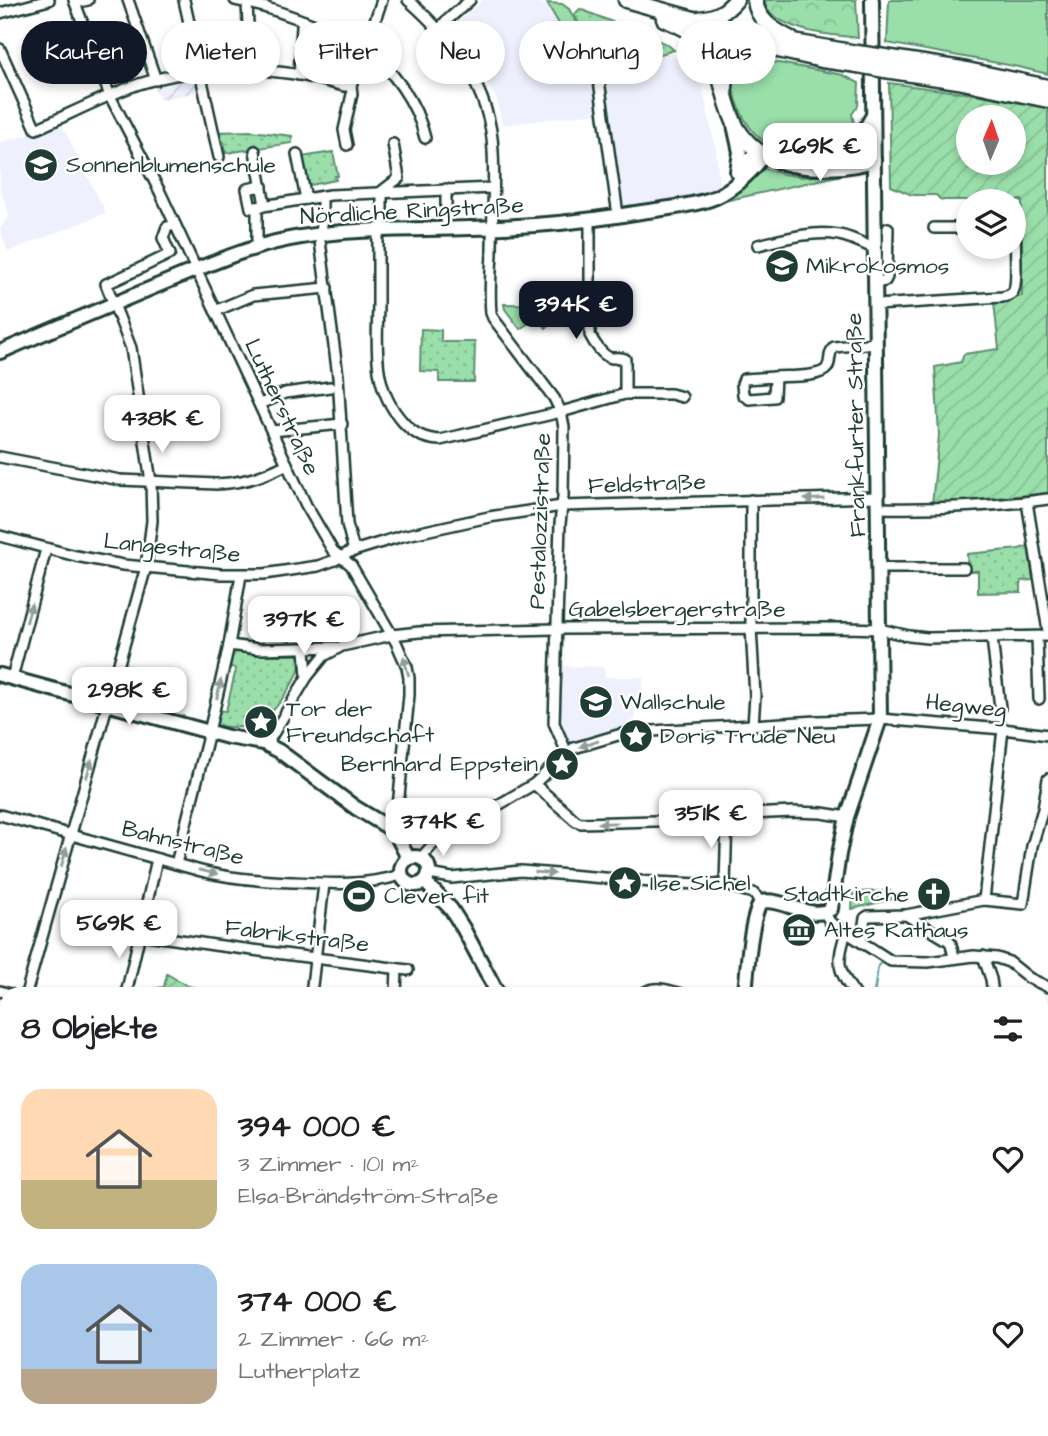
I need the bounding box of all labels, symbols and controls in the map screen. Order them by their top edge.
chip: Kaufen [21,21,147,84]
chip: Mieten [161,21,280,84]
chip: Filter [294,21,402,84]
chip: Neu [416,21,505,84]
chip: Wohnung [519,21,663,84]
chip: Haus [677,21,776,84]
north arrow [956,105,1026,175]
map controls [956,105,1026,259]
pin: 269K € [763,124,877,183]
text: 269K € [779,130,861,162]
school or university icon: Sonnenblumenschule [22,146,60,184]
place label: Sonnenblumenschule [66,149,276,181]
street label: Nördliche Ringstraße [299,189,525,234]
button: layers [956,189,1026,259]
school or university icon: Mikrokosmos [763,247,801,285]
place label: Mikrokosmos [806,250,949,282]
pin: 394K € [519,282,633,341]
text: 394K € [535,288,617,320]
street label: Frankfurter Straße [838,312,874,538]
street label: Lutherstraße [236,333,328,481]
pin: 438K € [105,396,219,455]
text: 438K € [120,402,204,434]
street label: Pestalozzistraße [521,432,559,610]
street label: Feldstraße [588,466,706,502]
one-way arrow [803,493,825,504]
street label: Langestraße [102,525,242,572]
street label: Gabelsbergerstraße [568,593,786,626]
pin: 397K € [247,596,361,656]
one-way arrow [24,602,35,624]
text: 397K € [264,603,344,635]
one-way arrow [400,655,410,676]
pin: 298K € [72,668,186,727]
text: 298K € [88,674,170,706]
one-way arrow [214,677,225,699]
school or university icon: Wallschule [577,683,615,721]
place label: Wallschule [620,686,726,718]
street label: Hegweg [924,686,1008,727]
place label: Tor der Freundschaft [286,693,435,751]
place icon: Tor der Freundschaft [242,703,280,741]
place icon: Doris Trude Neu [617,717,655,755]
place label: Doris Trude Neu [660,720,835,752]
one-way arrow [578,739,599,750]
place icon: Bernhard Eppstein [543,745,581,783]
place label: Bernhard Eppstein [341,748,538,780]
one-way arrow [85,758,95,779]
pin: 351K € [654,790,768,850]
text: 351K € [675,797,747,829]
pin: 374K € [386,798,500,858]
text: 374K € [402,805,484,837]
street label: Bahnstraße [118,812,248,874]
one-way arrow [597,817,619,828]
one-way arrow [59,847,69,868]
place icon: Ilse Sichel [606,864,644,902]
one-way arrow [197,867,219,878]
place label: Ilse Sichel [650,867,751,899]
one-way arrow [535,868,557,879]
church icon: Stadtkirche [915,875,953,913]
sports icon: Clever fit [340,877,378,915]
place label: Stadtkirche [783,878,909,910]
place label: Clever fit [384,880,490,912]
pin: 569K € [62,900,176,960]
text: 569K € [76,907,162,939]
street label: Fabrikstraße [223,911,371,961]
museum icon: Altes Rathaus [780,911,818,949]
place label: Altes Rathaus [824,914,969,946]
text: 8 Objekte [21,1008,158,1050]
icon: filters [989,1010,1027,1048]
text: 394 000 € [238,1106,395,1148]
icon: home [77,1117,161,1201]
icon: heart [989,1140,1027,1178]
text: 3 Zimmer · 101 m² [238,1148,419,1180]
text: Elsa-Brändström-Straße [238,1180,498,1212]
text: 374 000 € [238,1281,397,1323]
icon: home [77,1292,161,1376]
icon: heart [989,1315,1027,1353]
text: 2 Zimmer · 66 m² [238,1323,429,1355]
text: Lutherplatz [238,1355,360,1387]

